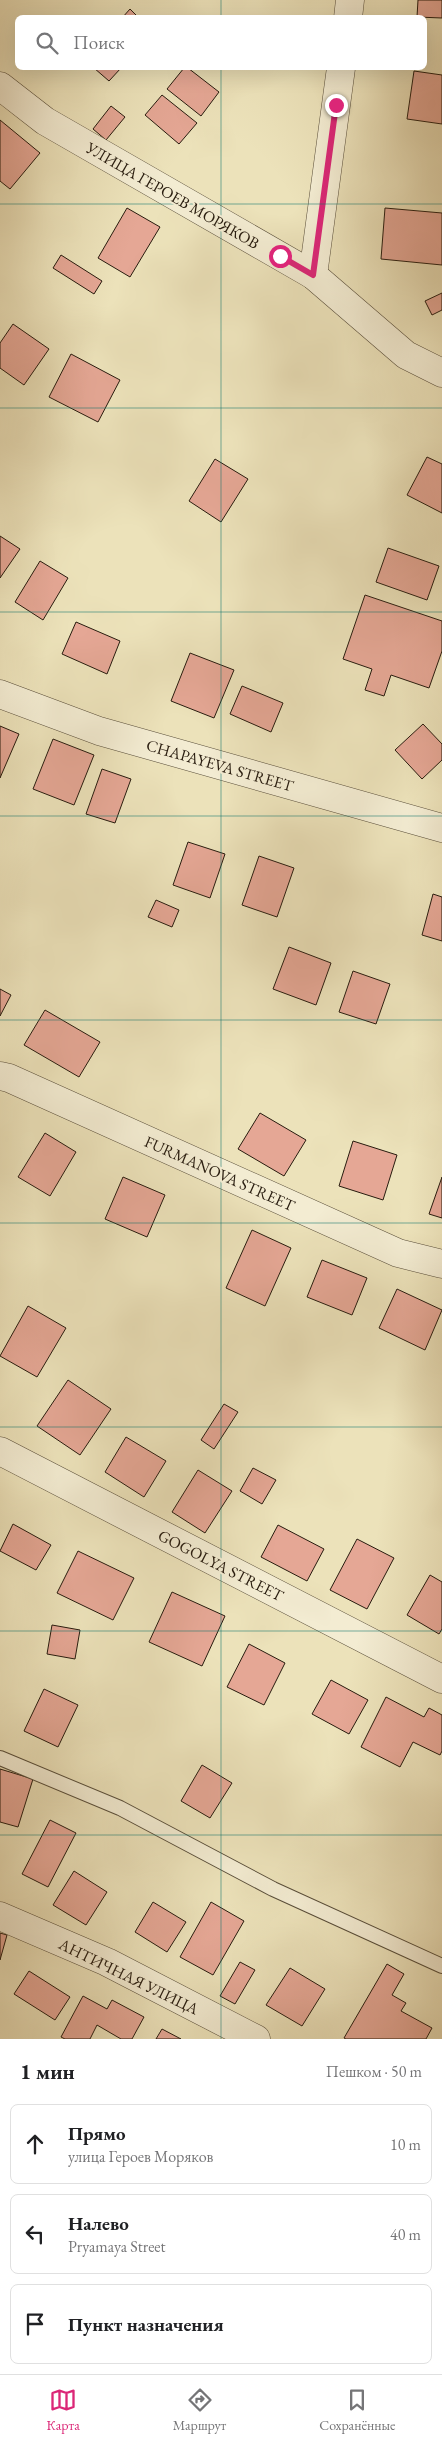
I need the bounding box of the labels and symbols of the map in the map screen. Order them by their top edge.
route end [325,94,348,117]
street label: УЛИЦА ГЕРОЕВ МОРЯКОВ [81,137,263,254]
route start [269,245,292,268]
street label: CHAPAYEVA STREET [144,734,296,797]
street label: FURMANOVA STREET [141,1131,299,1216]
street label: GOGOLYA STREET [154,1525,287,1606]
street label: АНТИЧНАЯ УЛИЦА [54,1933,203,2020]

